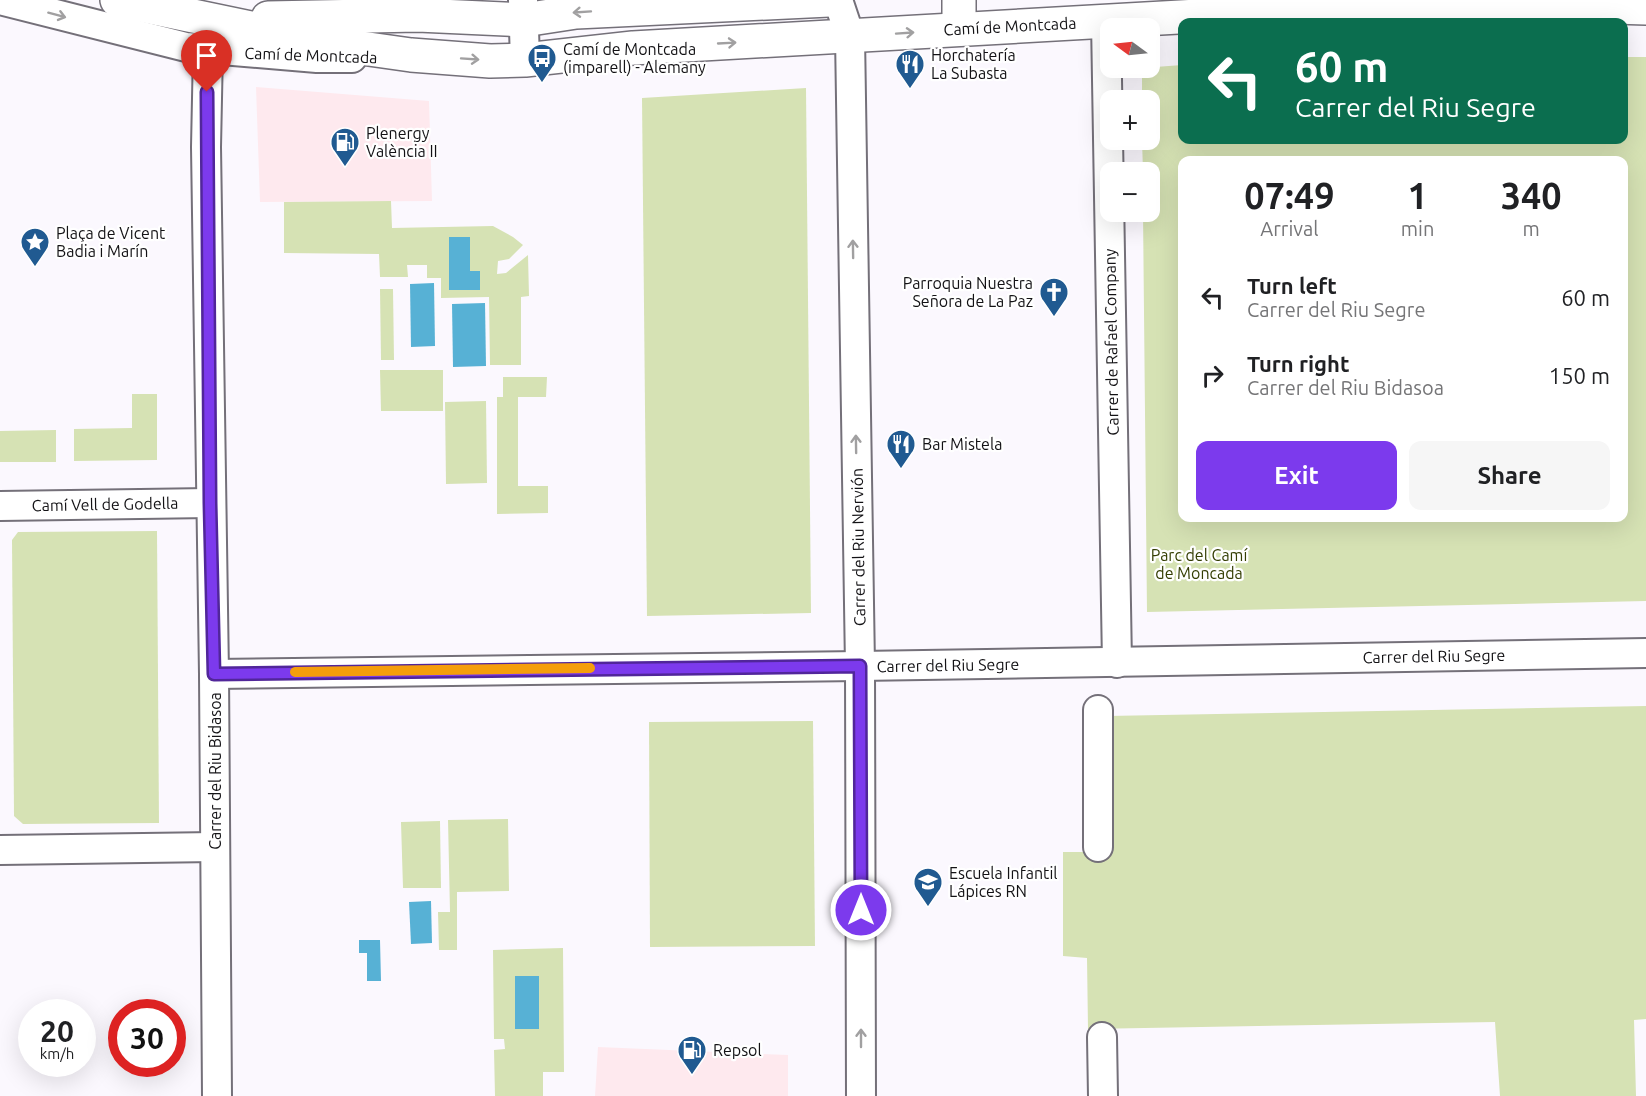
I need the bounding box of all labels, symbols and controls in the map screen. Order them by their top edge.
one-way arrow [572,6,592,17]
one-way arrow [47,9,66,21]
street label: Camí de Montcada [943,14,1077,38]
north arrow [1100,18,1160,78]
map controls [1100,18,1160,222]
one-way arrow [894,27,914,38]
pin [181,30,232,92]
one-way arrow [716,38,736,49]
icon: arrive [190,39,223,72]
place label: Camí de Montcada (imparell) - Alemany [563,40,706,77]
bus stop icon: Camí de Montcada (imparell) - Alemany [526,42,558,84]
icon: left [1196,42,1274,120]
text: 60 m [1295,43,1389,90]
street label: Camí de Montcada [244,44,378,66]
place label: Horchatería La Subasta [931,46,1016,82]
restaurant icon: Horchatería La Subasta [894,48,926,90]
one-way arrow [459,54,479,65]
button: + [1100,90,1160,150]
text: Carrer del Riu Segre [1295,92,1536,122]
place label: Plenergy València II [366,124,438,160]
fuel station icon: Plenergy València II [329,126,361,168]
button: − [1100,162,1160,222]
text: 07:49 [1244,175,1334,216]
text: 1 [1407,175,1428,216]
text: 340 [1501,175,1562,216]
text: Arrival [1260,217,1319,240]
text: min [1401,217,1434,240]
text: m [1523,217,1540,240]
place label: Plaça de Vicent Badia i Marín [56,224,166,260]
place icon: Plaça de Vicent Badia i Marín [19,226,51,268]
one-way arrow [848,239,859,259]
street label: Carrer de Rafael Company [1100,248,1122,436]
text: Turn left [1247,273,1337,298]
place label: Parroquia Nuestra Señora de La Paz [903,274,1033,310]
church icon: Parroquia Nuestra Señora de La Paz [1038,276,1070,318]
icon: left [1196,281,1229,314]
text: 60 m [1561,285,1610,310]
text: Carrer del Riu Segre [1247,298,1425,321]
text: Turn right [1247,351,1349,376]
icon: right [1196,359,1229,392]
text: 150 m [1549,363,1610,388]
text: Carrer del Riu Bidasoa [1247,376,1444,399]
restaurant icon: Bar Mistela [885,428,917,470]
one-way arrow [851,434,862,454]
place label: Bar Mistela [922,435,1002,453]
button: Exit [1196,441,1397,510]
button: Share [1409,441,1610,510]
street label: Carrer del Riu Nervión [848,468,868,626]
street label: Camí Vell de Godella [32,494,178,514]
park label: Parc del Camí de Moncada [1151,546,1248,582]
street label: Carrer del Riu Segre [1362,646,1506,666]
street label: Carrer del Riu Segre [876,655,1020,675]
street label: Carrer del Riu Bidasoa [206,692,224,850]
place label: Escuela Infantil Lápices RN [949,864,1057,900]
school or university icon: Escuela Infantil Lápices RN [912,866,944,908]
position arrow [829,878,893,942]
speed limit sign: 30 [108,999,186,1077]
text: 20 [40,1014,74,1048]
one-way arrow [855,1028,867,1048]
fuel station icon: Repsol [676,1034,708,1076]
place label: Repsol [713,1041,762,1059]
text: km/h [40,1045,74,1062]

